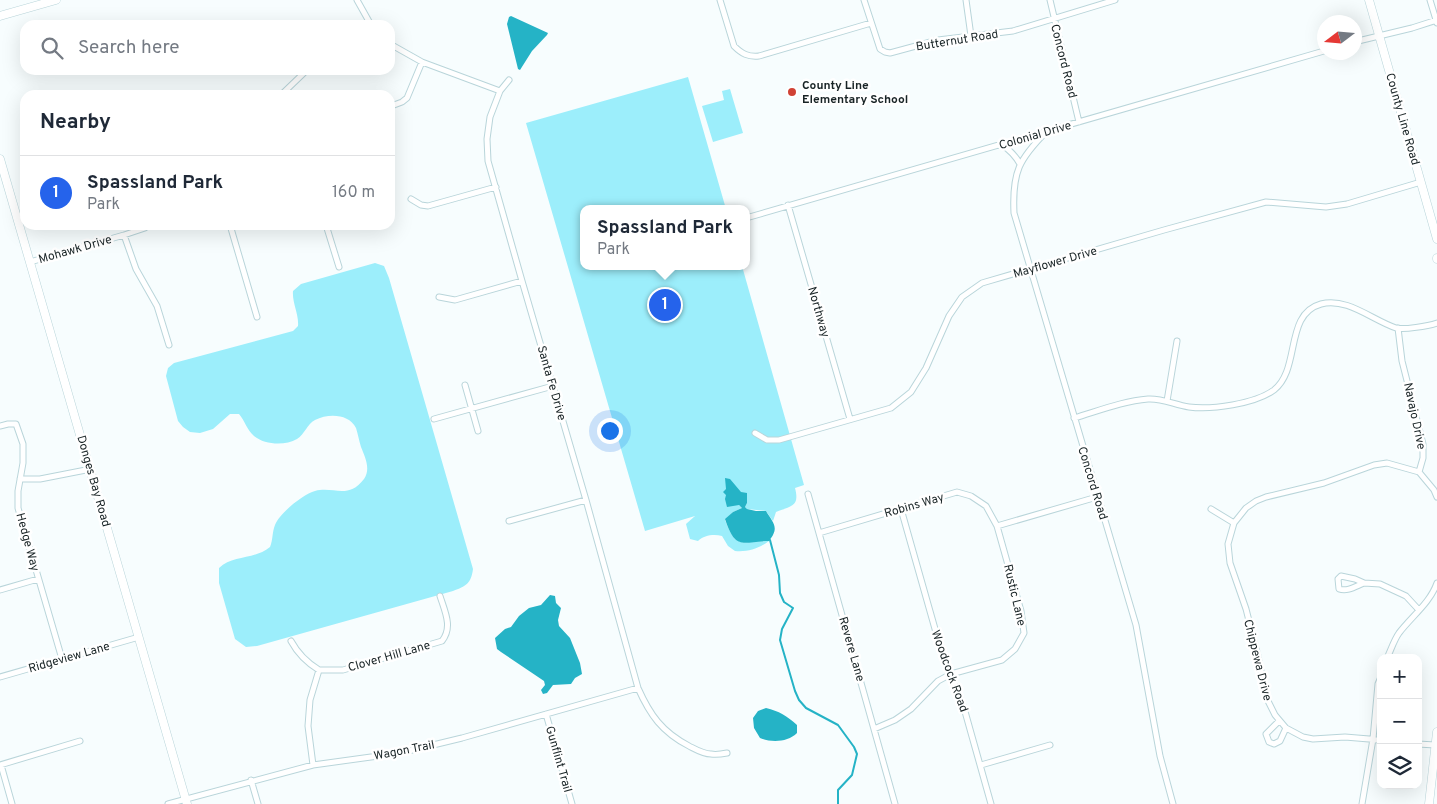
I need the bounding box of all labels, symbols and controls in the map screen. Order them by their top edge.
north arrow [1317,15,1362,60]
search box [20,20,395,75]
street label: Concord Road [1046,23,1080,100]
street label: Butternut Road [915,27,1000,55]
icon: search [38,34,66,62]
text: Search here [78,36,180,60]
street label: County Line Road [1381,71,1423,167]
place label: County Line Elementary School [802,78,908,108]
marker: County Line Elementary School [786,86,798,98]
text: Nearby [40,109,111,136]
street label: Colonial Drive [997,118,1073,154]
text: Spassland Park [87,171,223,195]
text: 1 [53,183,59,203]
text: 160 m [332,183,375,203]
text: Park [87,195,120,215]
popup [580,205,750,270]
text: Spassland Park [597,216,733,240]
street label: Mohawk Drive [37,232,114,268]
text: Park [597,240,630,260]
street label: Mayflower Drive [1011,243,1099,283]
street label: Northway [803,285,833,339]
pin: 1 [649,286,681,324]
street label: Santa Fe Drive [533,344,569,423]
street label: Navajo Drive [1399,381,1429,451]
your location [597,418,623,444]
street label: Donges Bay Road [72,434,114,529]
street label: Concord Road [1073,445,1111,522]
street label: Robins Way [882,490,946,522]
street label: Hedge Way [12,511,43,573]
street label: Rustic Lane [999,563,1029,628]
street label: Revere Lane [834,615,868,684]
street label: Chippewa Drive [1239,618,1275,703]
street label: Woodcock Road [927,628,971,715]
street label: Clover Hill Lane [346,638,432,676]
street label: Ridgeview Lane [27,639,112,677]
map controls [1377,654,1422,789]
button: + [1377,654,1422,699]
button: − [1377,699,1422,744]
street label: Gunflint Trail [541,724,575,794]
street label: Wagon Trail [372,737,436,765]
button: layers [1377,744,1422,789]

